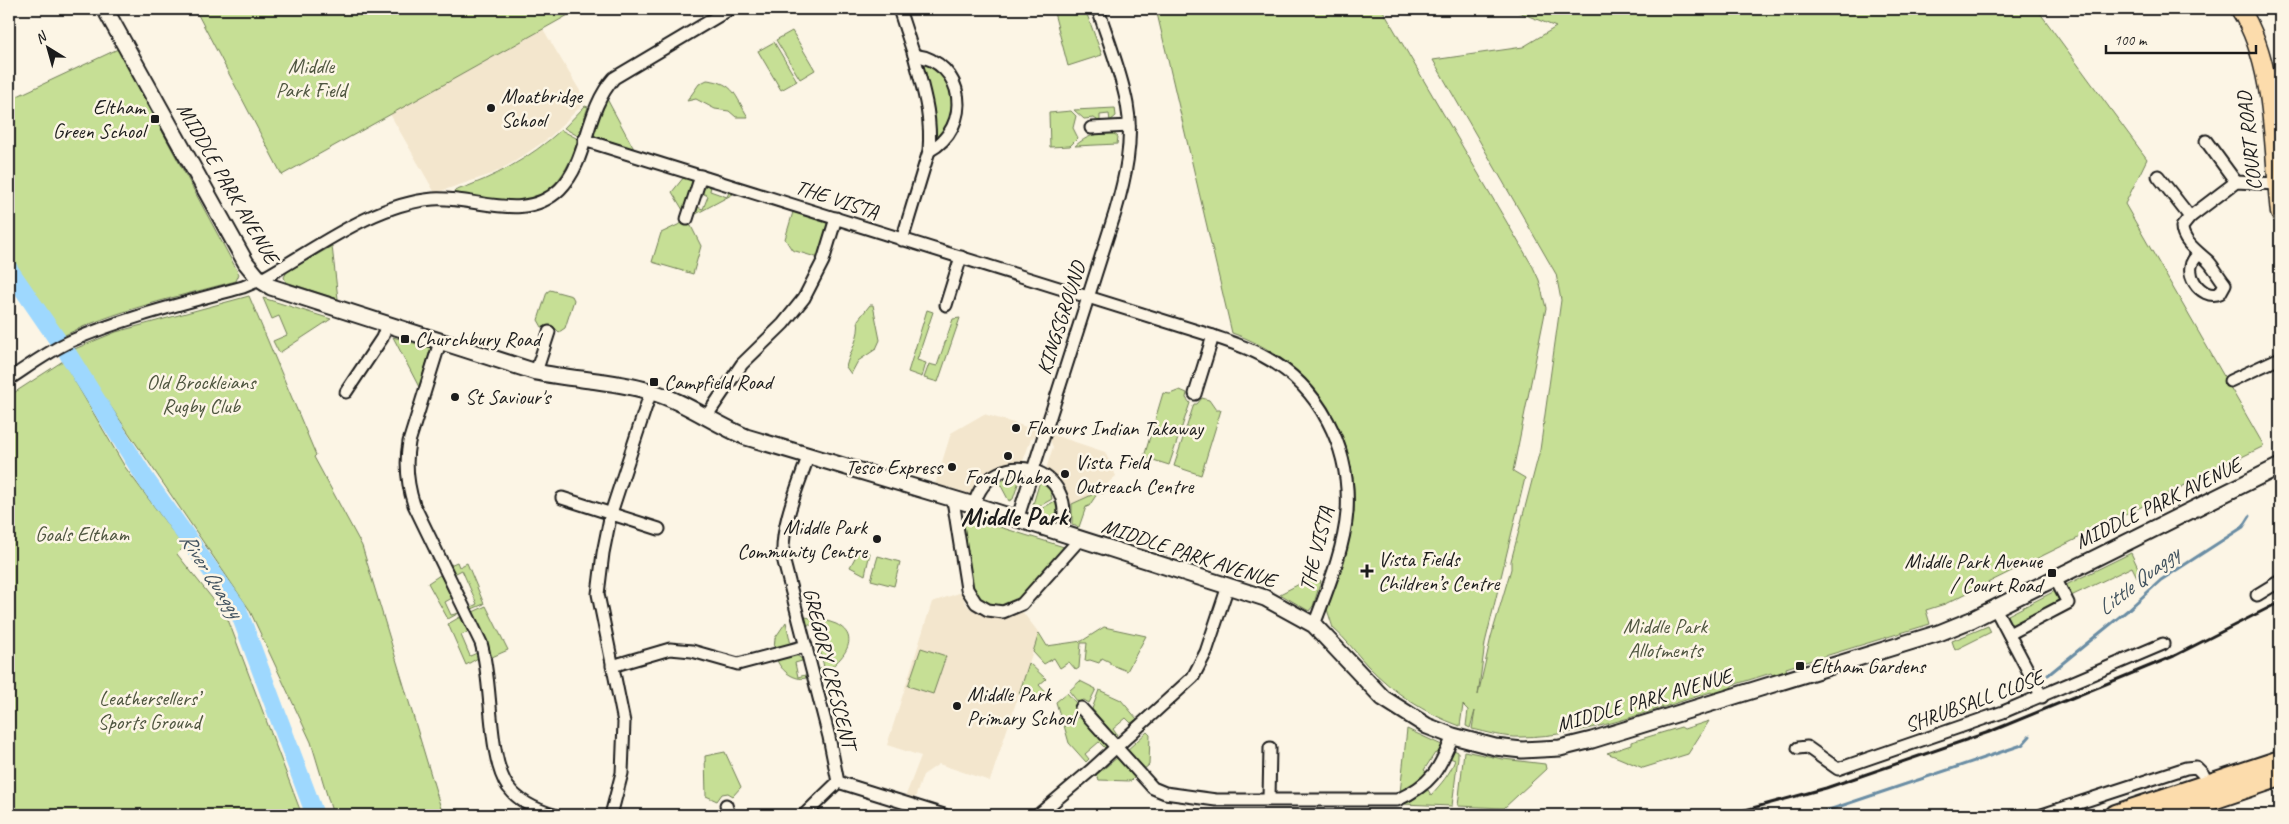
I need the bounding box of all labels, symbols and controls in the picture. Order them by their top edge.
north arrow [22,22,72,72]
scale bar [2106,22,2256,54]
text: N [32,27,51,47]
text: 100 m [2114,31,2148,50]
park label: Middle Park Field [276,53,350,103]
place label: Moatbridge School [501,83,584,133]
street label: COURT ROAD [2231,88,2267,192]
place label: Eltham Green School [53,94,148,144]
street label: MIDDLE PARK AVENUE [171,98,286,271]
marker: Moatbridge School [485,102,497,114]
marker: Eltham Green School [149,113,161,125]
street label: THE VISTA [792,173,882,225]
street label: KINGSGROUND [1031,257,1092,378]
place label: Churchbury Road [415,326,544,352]
marker: Churchbury Road [399,333,411,345]
park label: Old Brockleians Rugby Club [147,369,257,419]
place label: Campfield Road [664,369,776,395]
marker: Campfield Road [648,376,660,388]
place label: St Saviour's [465,384,552,410]
marker: St Saviour's [449,391,461,403]
place label: Flavours Indian Takaway [1026,415,1205,441]
marker: Flavours Indian Takaway [1010,422,1022,434]
place label: Vista Field Outreach Centre [1075,449,1194,499]
marker: Food Dhaba [1002,450,1014,462]
street label: MIDDLE PARK AVENUE [2071,450,2248,554]
place label: Tesco Express [845,454,944,480]
marker: Tesco Express [946,461,958,473]
place label: Food Dhaba [965,464,1053,490]
marker: Vista Field Outreach Centre [1059,468,1071,480]
district label: Middle Park [961,500,1069,533]
street label: THE VISTA [1293,504,1339,594]
street label: MIDDLE PARK AVENUE [1099,513,1282,594]
place label: Middle Park Community Centre [737,514,868,564]
park label: Goals Eltham [35,521,130,547]
water label: River Quaggy [173,527,251,626]
marker: Middle Park Community Centre [871,533,883,545]
water label: Little Quaggy [2091,538,2187,622]
place label: Vista Fields Children’s Centre [1378,546,1501,596]
place label: Middle Park Avenue / Court Road [1905,548,2045,598]
marker: Vista Fields Children’s Centre [1360,564,1374,578]
marker: Middle Park Avenue / Court Road [2046,567,2058,579]
street label: GREGORY CRESCENT [798,585,864,756]
park label: Middle Park Allotments [1623,613,1708,663]
place label: Eltham Gardens [1810,653,1927,679]
marker: Eltham Gardens [1794,660,1806,672]
street label: MIDDLE PARK AVENUE [1553,662,1738,738]
street label: SHRUBSALL CLOSE [1901,663,2049,738]
place label: Middle Park Primary School [967,681,1078,731]
park label: Leathersellers’ Sports Ground [98,685,204,735]
marker: Middle Park Primary School [951,700,963,712]

